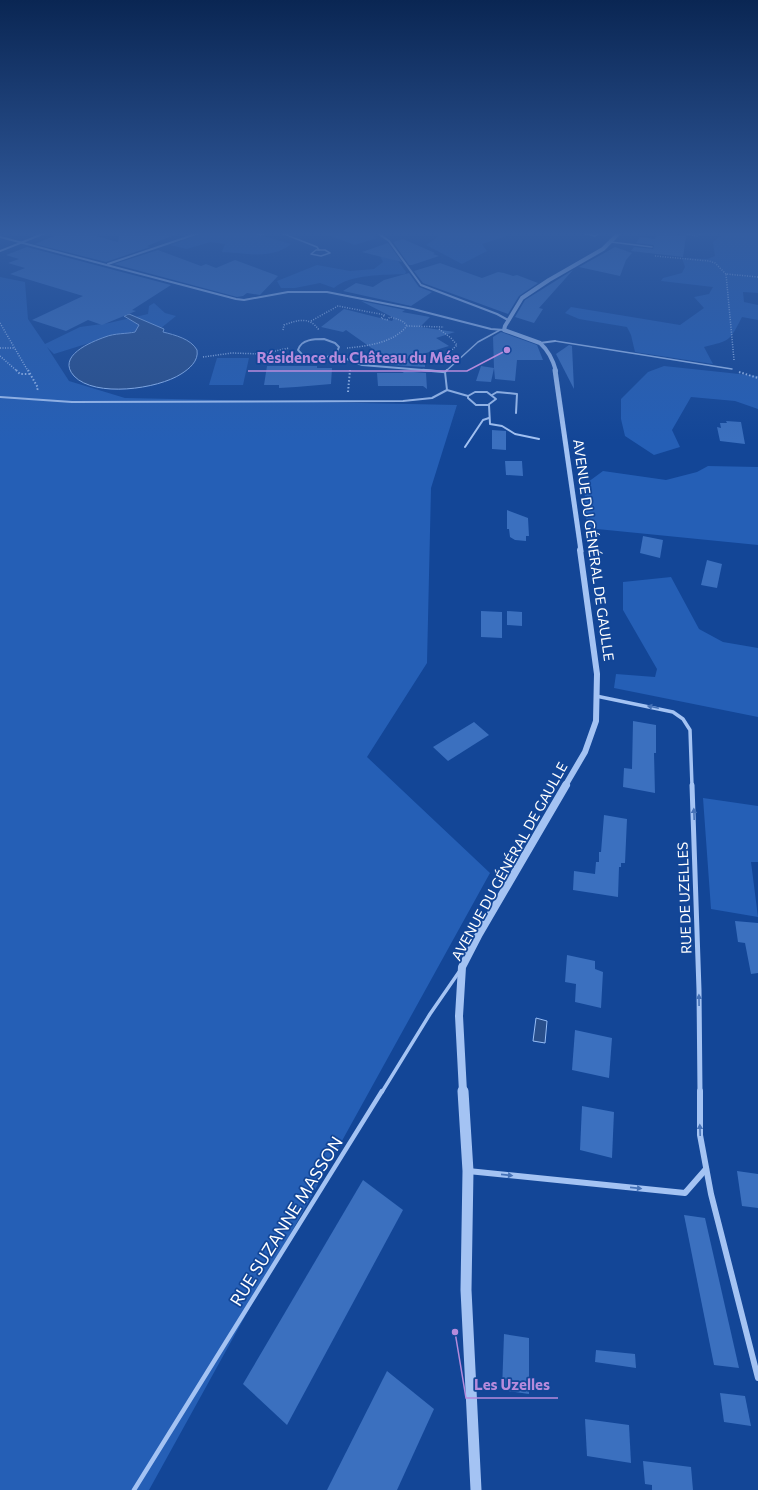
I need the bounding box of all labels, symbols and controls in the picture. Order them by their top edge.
callout: Résidence du Château du Mée [248,344,467,371]
text: Résidence du Château du Mée [256,348,460,366]
street label: AVENUE DU GÉNÉRAL DE GAULLE [570,438,618,662]
one-way arrow [647,704,659,710]
street label: AVENUE DU GÉNÉRAL DE GAULLE [447,759,571,963]
one-way arrow [690,808,697,820]
street label: RUE DE UZELLES [674,842,694,954]
one-way arrow [696,993,702,1006]
one-way arrow [697,1124,704,1136]
street label: RUE SUZANNE MASSON [225,1132,347,1310]
one-way arrow [501,1172,513,1178]
one-way arrow [630,1185,642,1191]
callout: Les Uzelles [466,1371,558,1398]
text: Les Uzelles [474,1375,550,1393]

